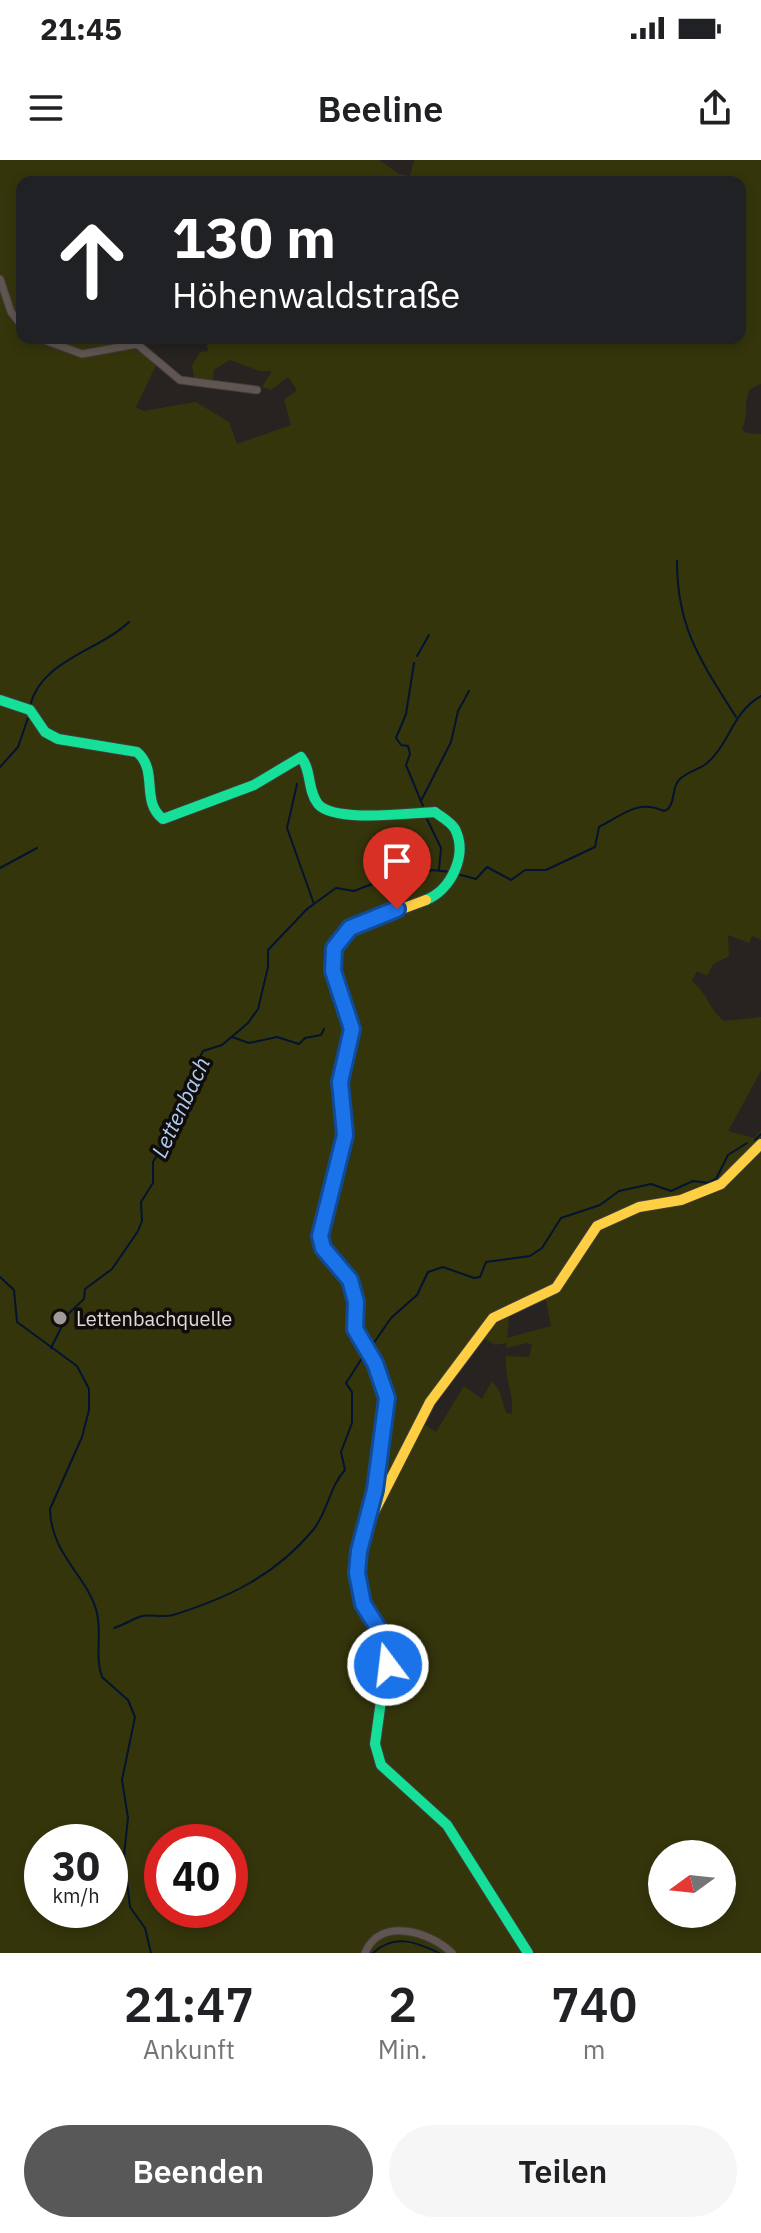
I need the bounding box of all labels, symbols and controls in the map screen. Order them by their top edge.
text: 21:45 [40,9,122,48]
text: Beeline [318,85,443,132]
icon: menu [24,86,68,130]
icon: share [693,86,737,130]
text: 130 m [172,201,336,273]
icon: ahead [40,208,144,312]
text: Höhenwaldstraße [172,271,460,318]
pin [363,827,431,909]
icon: arrive [375,839,419,883]
water label: Lettenbach [144,1052,216,1162]
place label: Lettenbachquelle [76,1305,232,1332]
marker: Lettenbachquelle [51,1309,69,1327]
position arrow [346,1623,430,1707]
speed limit sign: 40 [144,1824,248,1928]
text: 30 [52,1840,100,1892]
north arrow [648,1840,736,1928]
map controls [648,1840,736,1928]
text: km/h [52,1882,100,1909]
text: 21:47 [124,1973,254,2035]
text: 2 [388,1973,417,2035]
text: 740 [551,1973,637,2035]
text: Ankunft [143,2032,235,2066]
text: Min. [378,2032,427,2066]
text: m [583,2032,605,2066]
button: Beenden [24,2125,373,2217]
button: Teilen [389,2125,737,2217]

